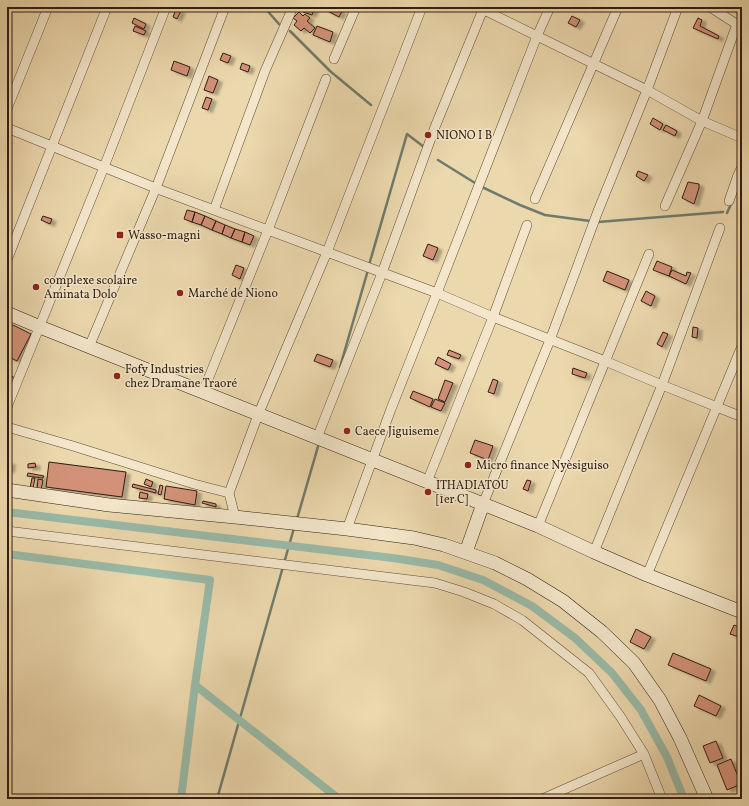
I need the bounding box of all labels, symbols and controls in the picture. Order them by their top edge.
place label: NIONO I B [436,128,492,144]
marker: NIONO I B [423,130,433,140]
place label: Wasso-magni [128,228,201,244]
marker: Wasso-magni [115,230,125,240]
place label: complexe scolaire Aminata Dolo [44,273,137,303]
marker: complexe scolaire Aminata Dolo [31,282,41,292]
place label: Marché de Niono [188,286,278,302]
marker: Marché de Niono [175,288,185,298]
place label: Fofy Industries chez Dramane Traoré [125,362,238,392]
marker: Fofy Industries chez Dramane Traoré [112,371,122,381]
place label: Caece Jiguiseme [355,424,439,440]
marker: Caece Jiguiseme [342,426,352,436]
place label: Micro finance Nyèsiguiso [476,458,609,474]
marker: Micro finance Nyèsiguiso [463,460,473,470]
place label: ITHADIATOU [1er C] [436,478,509,508]
marker: ITHADIATOU [1er C] [423,487,433,497]

